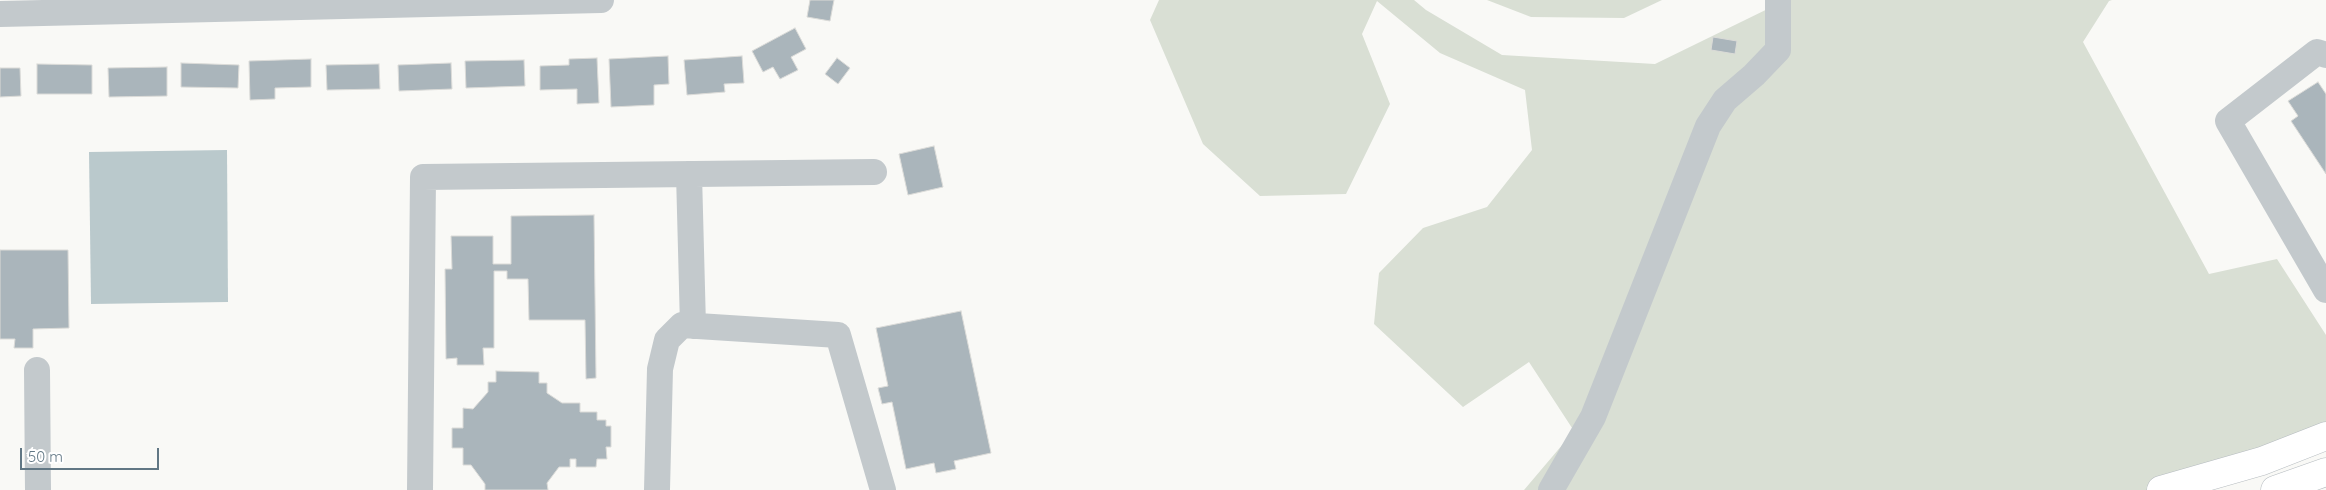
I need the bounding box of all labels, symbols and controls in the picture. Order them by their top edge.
scale bar [22,438,161,470]
text: 50 m [28,447,63,466]

